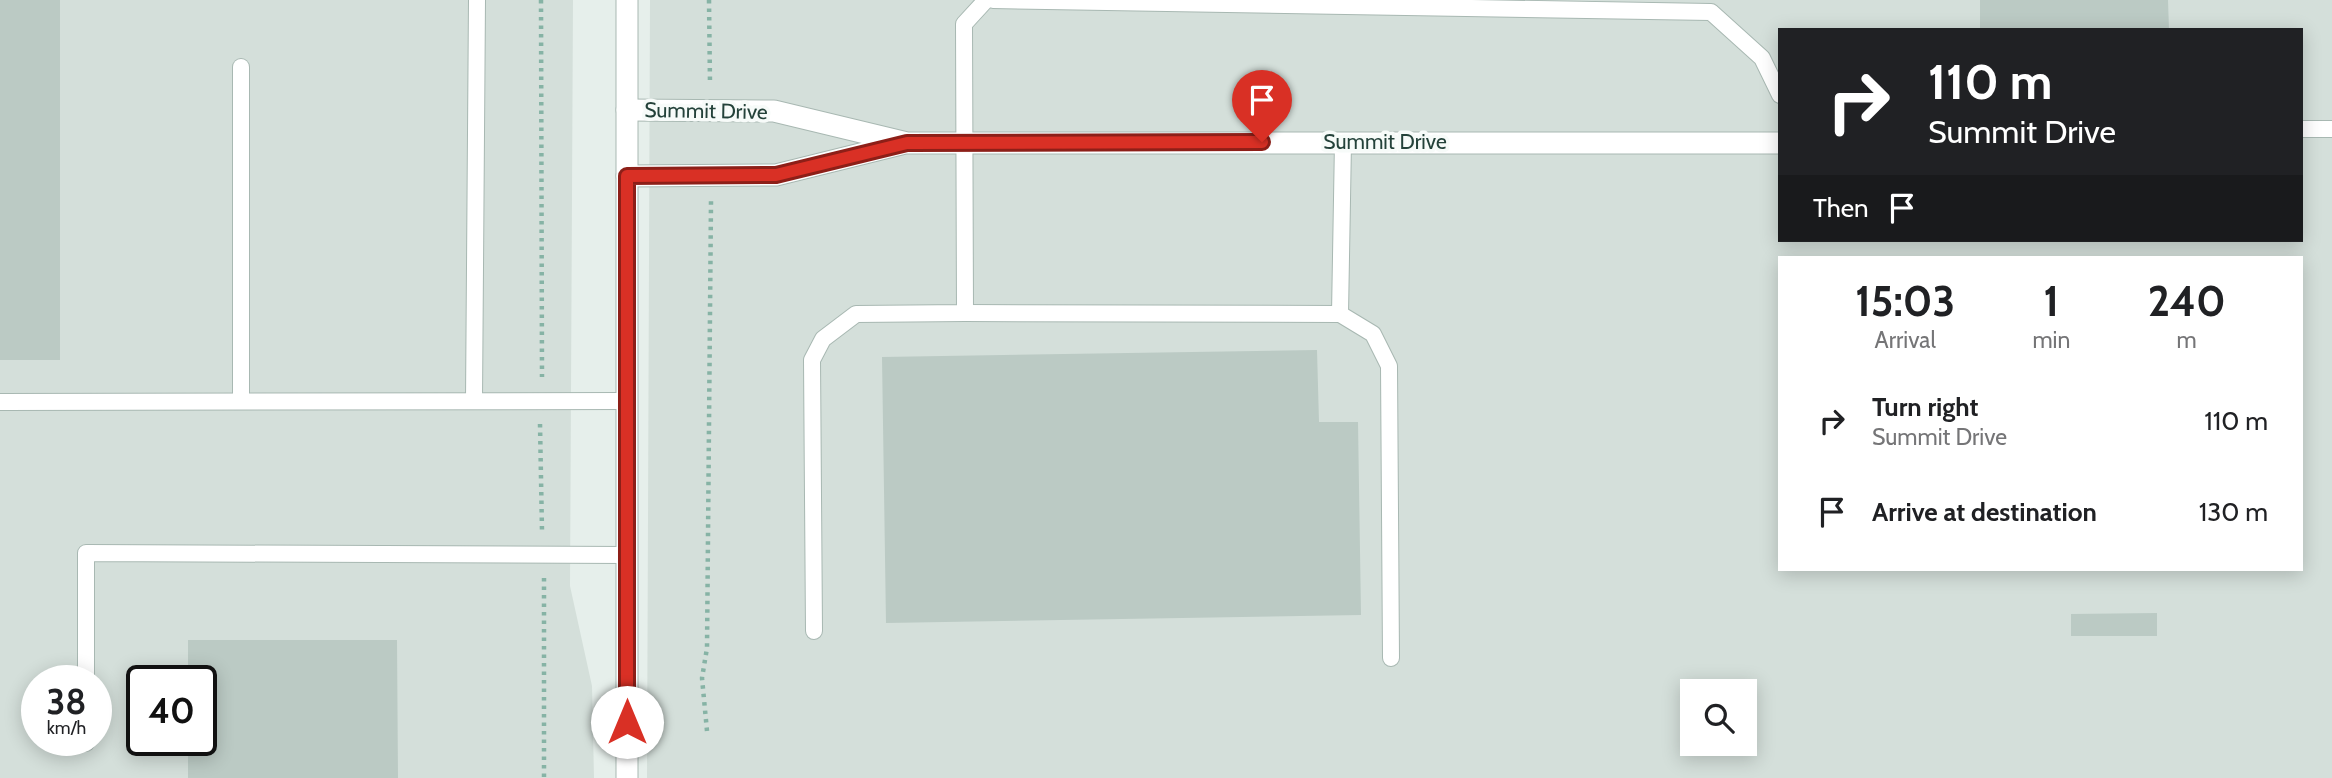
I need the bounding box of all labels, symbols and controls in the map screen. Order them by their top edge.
text: 110 m [1928,52,2052,111]
icon: right [1813,56,1904,147]
pin [1232,70,1292,142]
icon: arrive [1243,81,1281,119]
street label: Summit Drive [644,97,768,124]
text: Summit Drive [1928,112,2116,151]
street label: Summit Drive [1323,129,1447,154]
icon: arrive [1883,189,1921,227]
text: Then [1813,192,1869,224]
text: 15:03 [1855,275,1955,327]
text: 1 [2044,275,2059,327]
text: 240 [2148,275,2226,327]
text: Arrival [1875,326,1936,354]
text: min [2032,326,2070,354]
text: m [2177,326,2197,354]
text: Turn right [1872,391,1978,423]
icon: right [1813,402,1851,440]
text: 110 m [2204,405,2268,437]
text: Summit Drive [1872,423,2007,451]
icon: arrive [1813,493,1851,531]
text: Arrive at destination [1872,496,2097,528]
text: 130 m [2199,496,2268,528]
speed limit sign: 40 [126,665,217,756]
map controls [1680,679,1757,756]
button: search [1680,679,1757,756]
text: 38 [46,680,87,723]
position arrow [590,685,664,759]
text: km/h [47,717,86,739]

